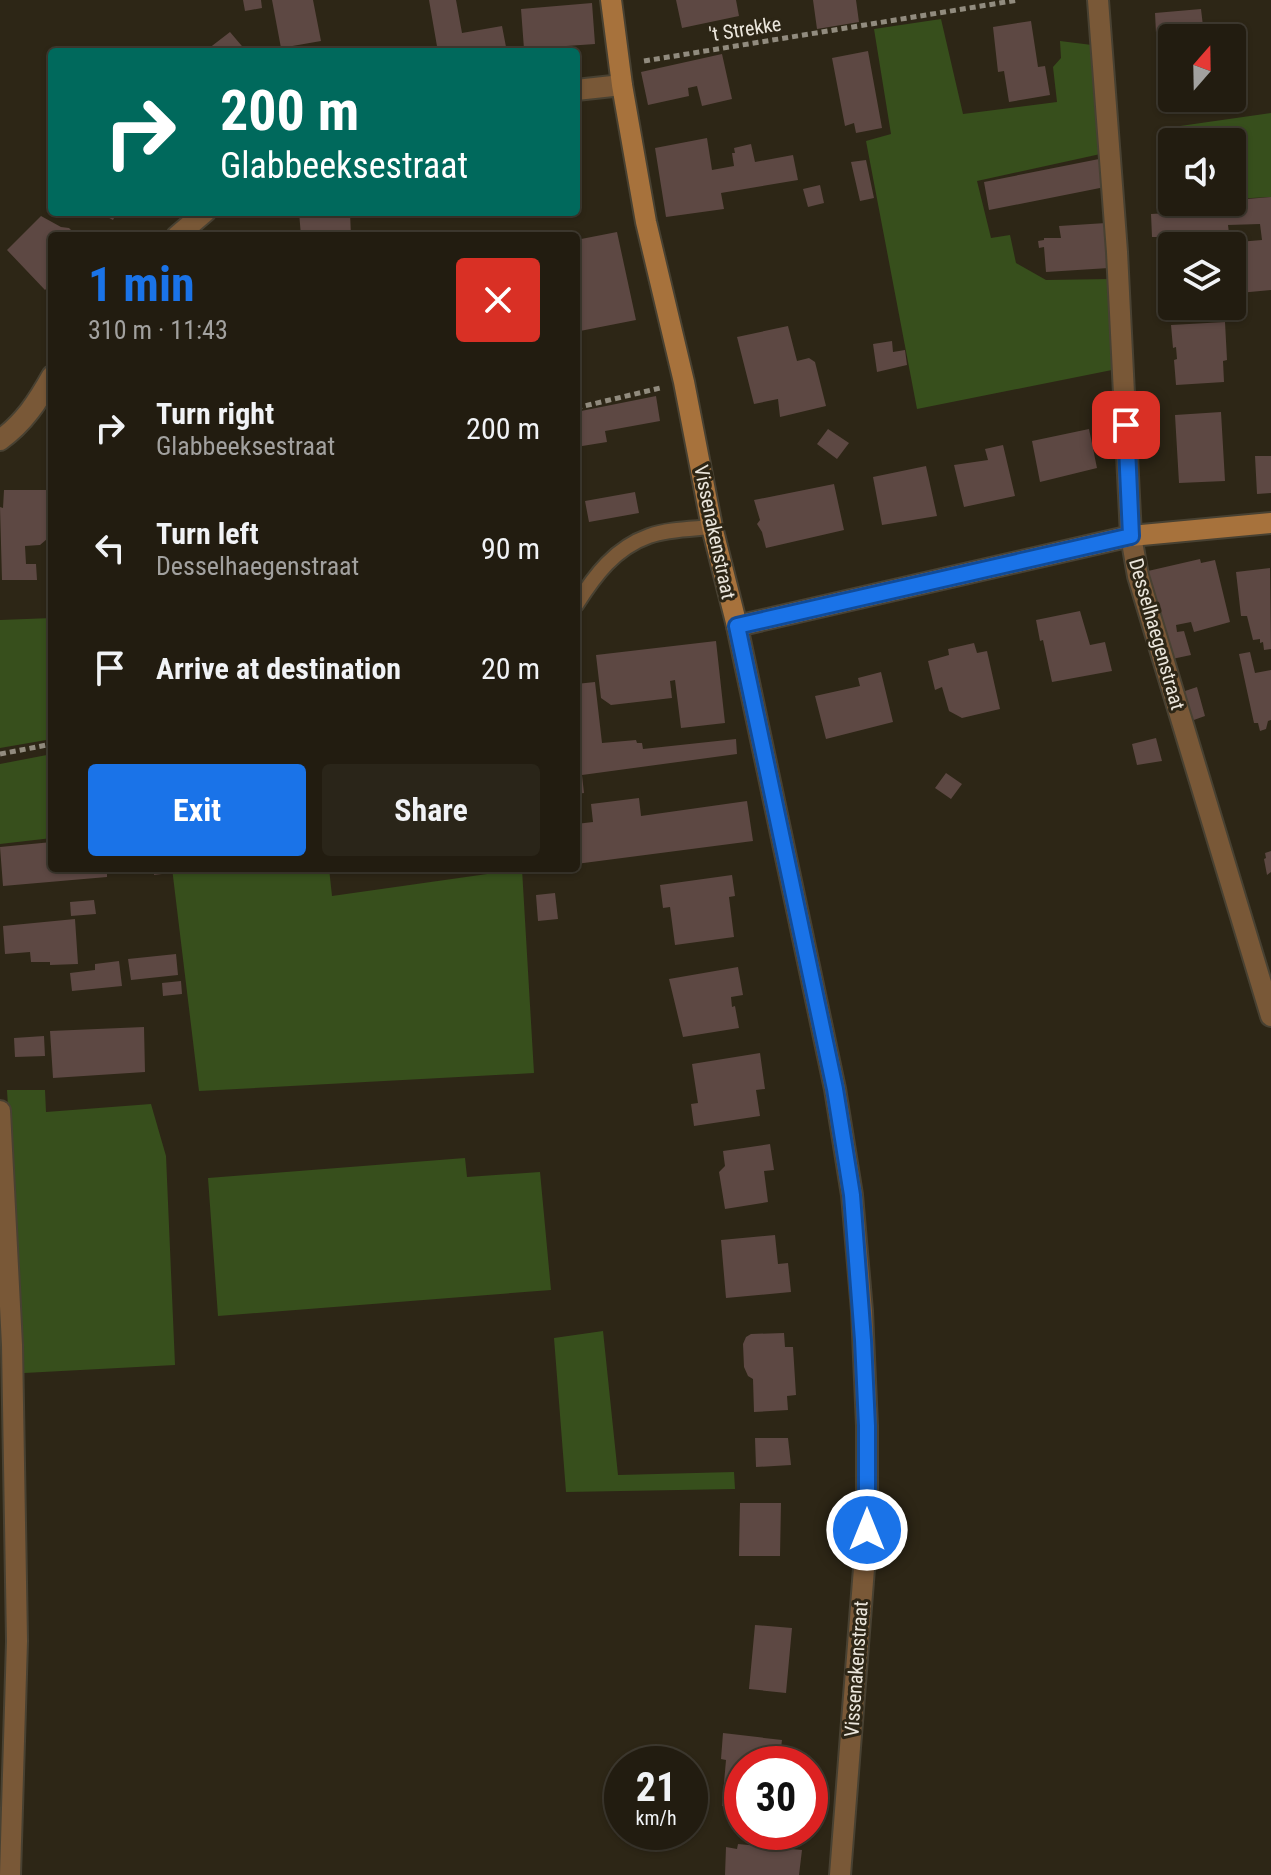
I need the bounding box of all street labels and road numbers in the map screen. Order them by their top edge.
street label: 't Strekke [707,11,783,47]
street label: Vissenakenstraat [689,463,741,601]
street label: Desselhaegenstraat [1124,556,1190,713]
street label: Vissenakenstraat [839,1600,873,1738]

